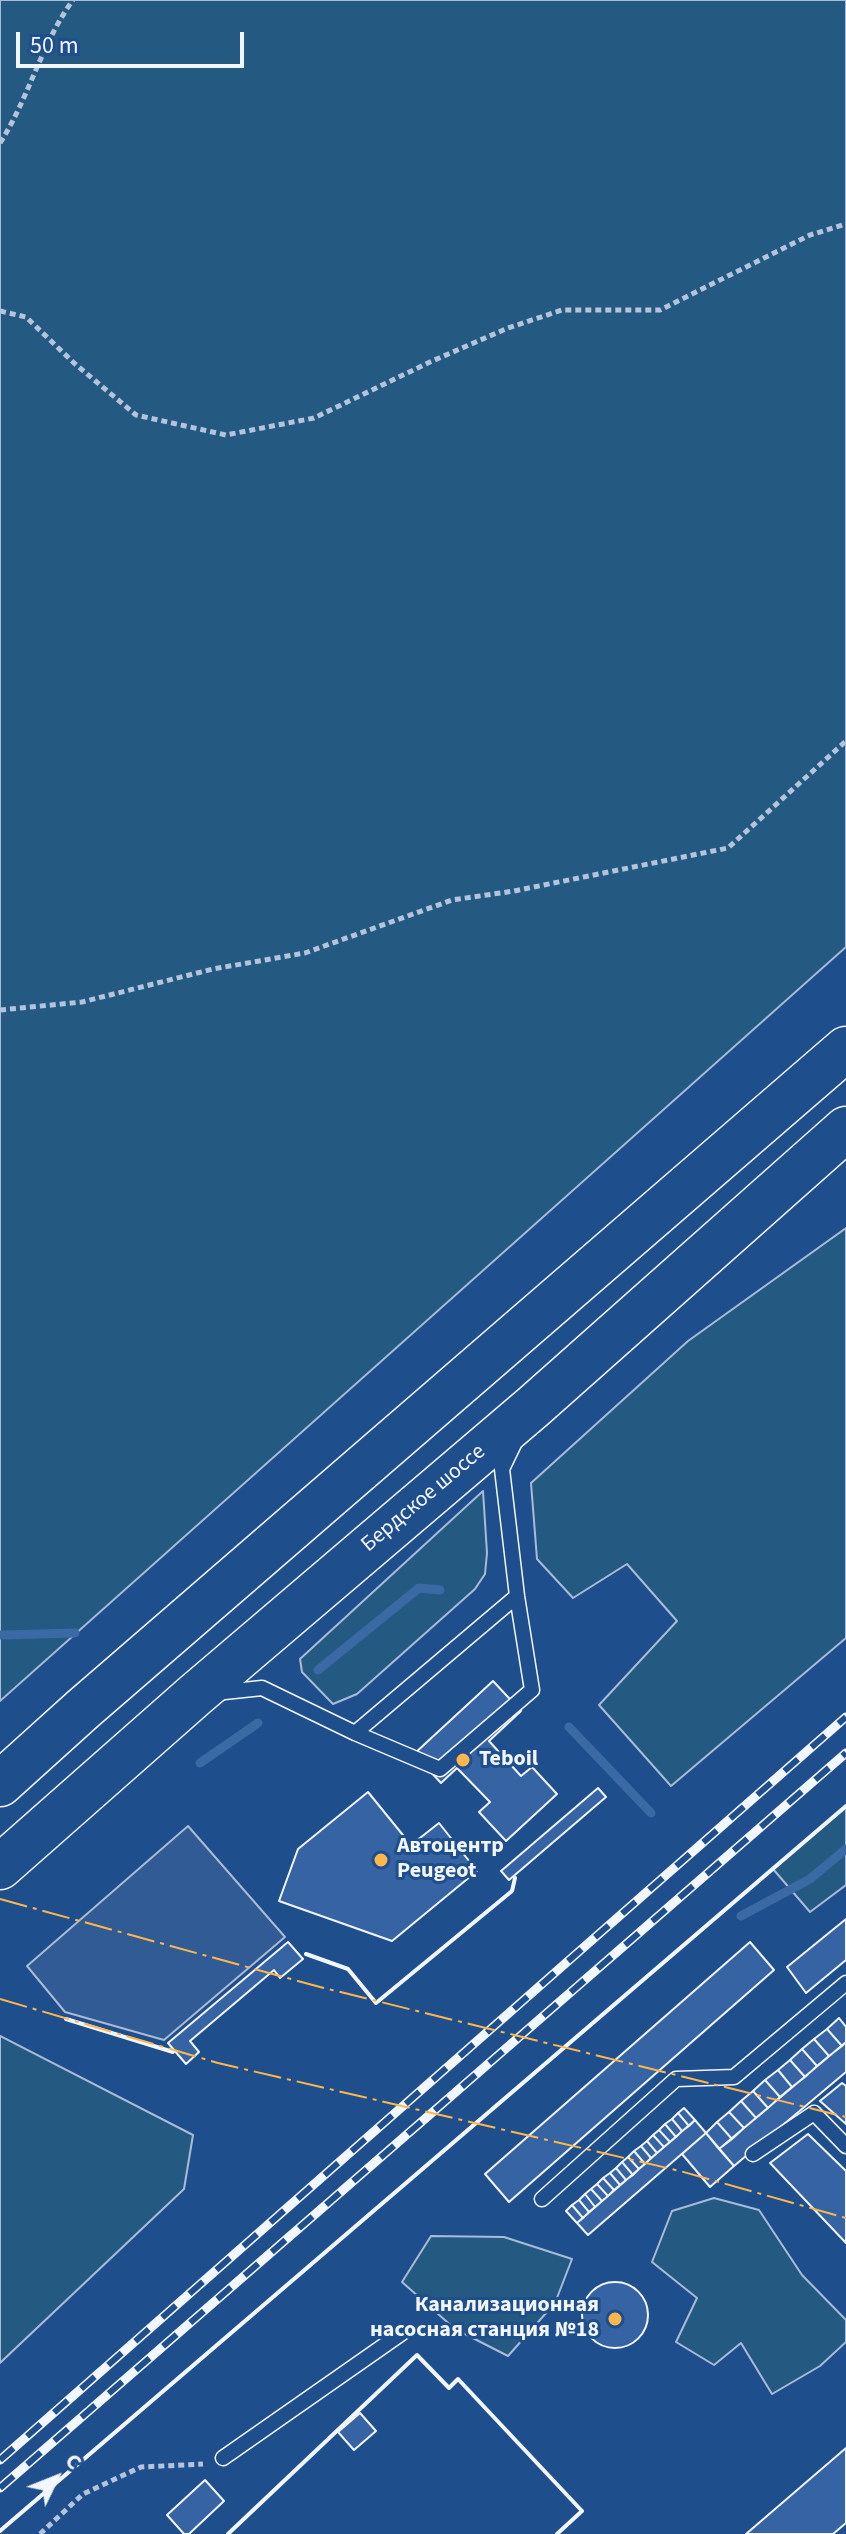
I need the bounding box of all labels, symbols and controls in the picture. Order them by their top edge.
scale bar [20,16,248,66]
text: 50 m [30,28,79,63]
street label: Бердское шоссе [357,1439,491,1559]
place label: Teboil [479,1747,538,1773]
marker: Teboil [454,1751,472,1769]
place label: Автоцентр Peugeot [397,1834,504,1886]
marker: Автоцентр Peugeot [372,1851,390,1869]
place label: Канализационная насосная станция №18 [370,2293,599,2344]
marker: Канализационная насосная станция №18 [606,2310,624,2328]
north arrow [16,2438,96,2518]
text: С [57,2446,90,2477]

